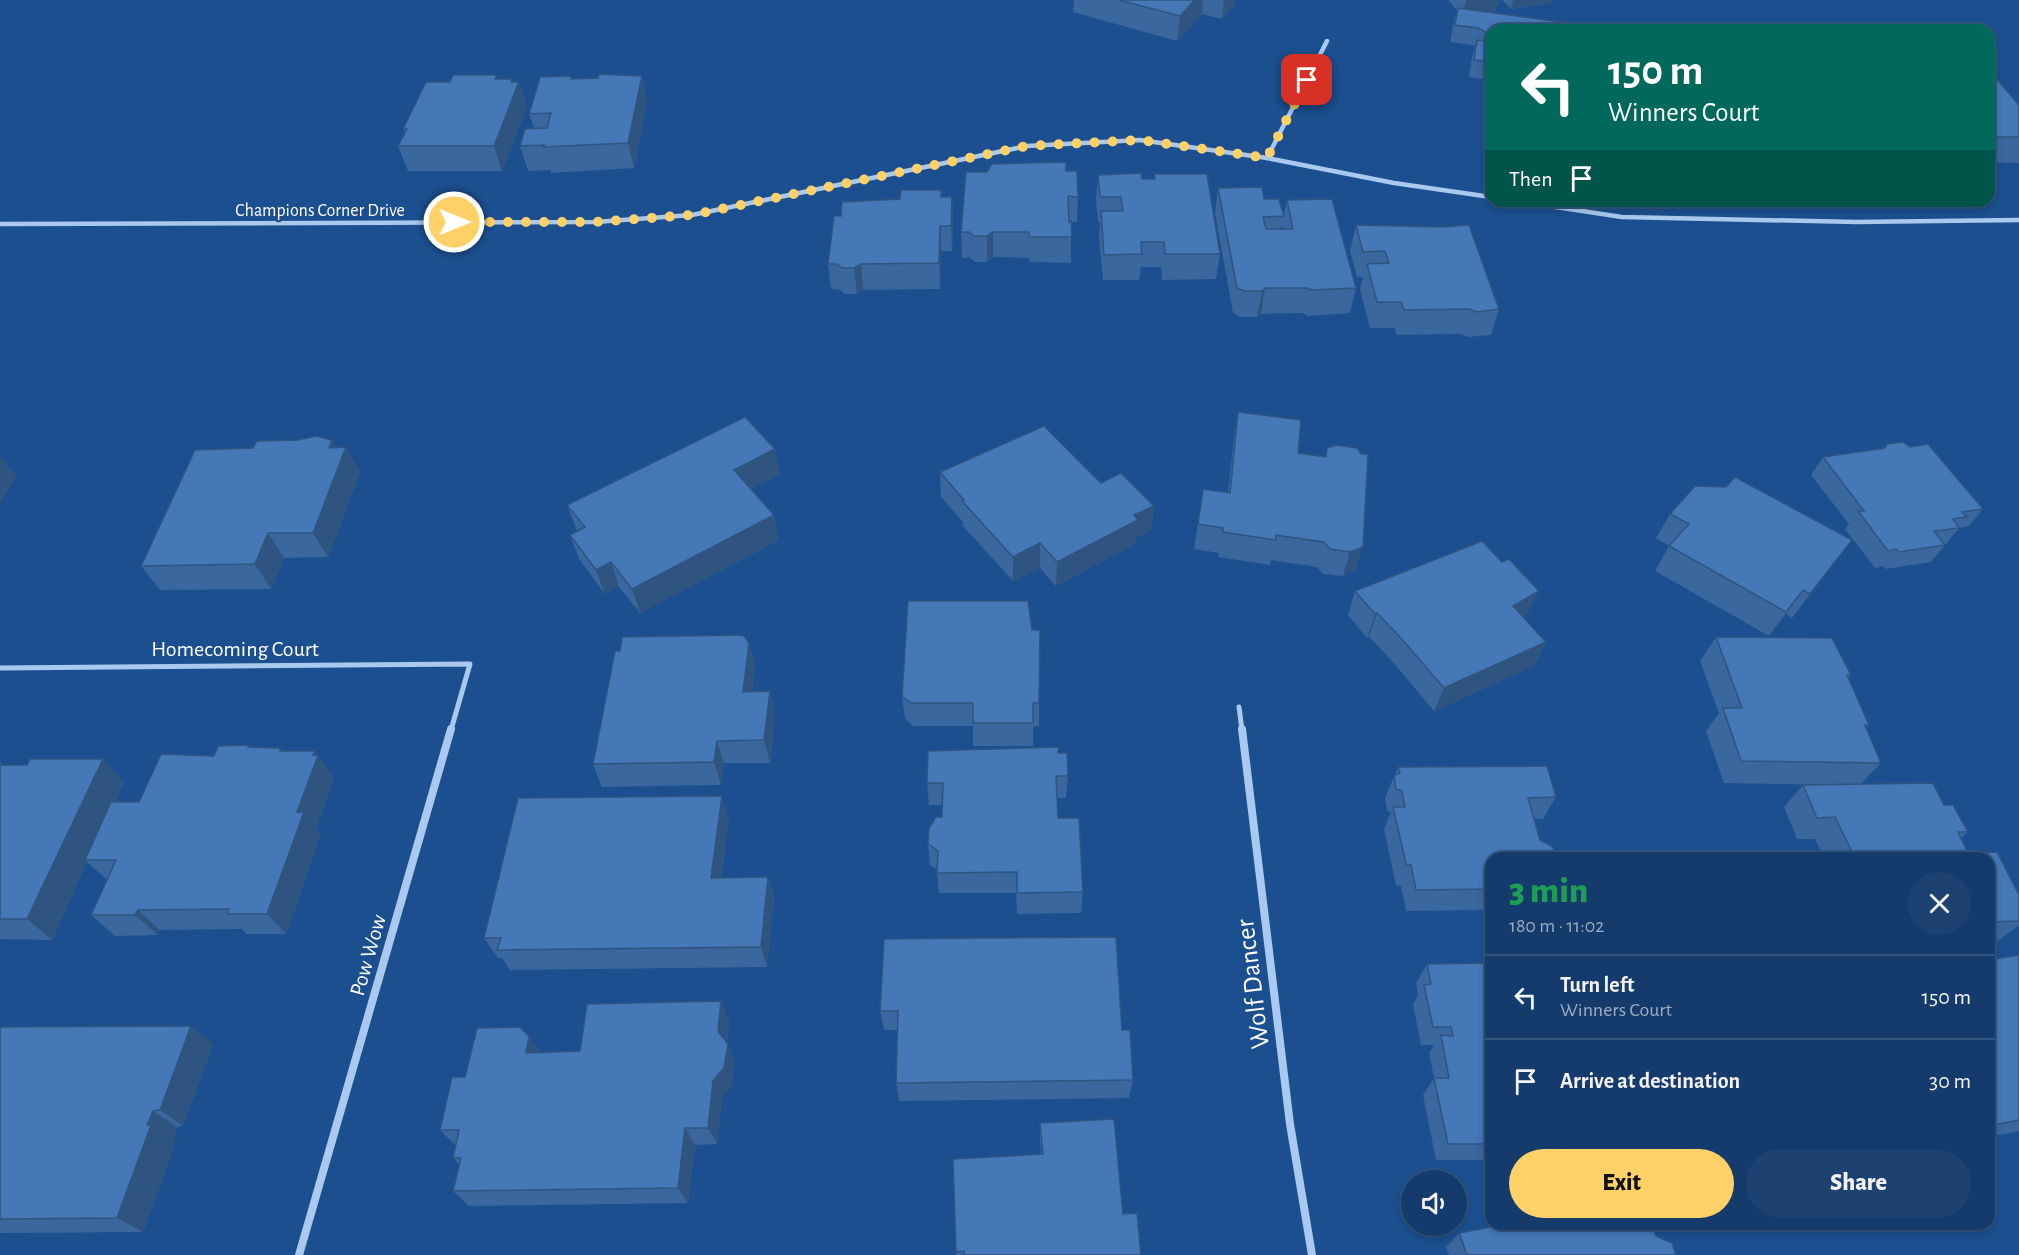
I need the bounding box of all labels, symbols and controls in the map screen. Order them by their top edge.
icon: left [1509,48,1587,126]
text: 150 m [1608,50,1703,92]
pin [1281,54,1332,105]
icon: arrive [1290,63,1323,96]
text: Winners Court [1608,99,1759,126]
icon: arrive [1565,162,1598,195]
text: Then [1509,168,1553,190]
position arrow [422,190,486,254]
street label: Champions Corner Drive [235,202,405,220]
street label: Homecoming Court [151,638,319,660]
button: close [1908,872,1971,935]
text: 3 min [1509,873,1588,909]
street label: Pow Wow [346,912,390,998]
text: 180 m · 11:02 [1509,916,1604,936]
street label: Wolf Dancer [1231,917,1274,1050]
text: Turn left [1560,974,1634,996]
icon: left [1509,981,1542,1014]
text: 150 m [1921,986,1971,1008]
text: Winners Court [1560,1000,1672,1020]
icon: arrive [1509,1065,1542,1098]
text: Arrive at destination [1560,1070,1740,1092]
text: 30 m [1929,1070,1971,1092]
button: Exit [1509,1149,1734,1218]
button: Share [1746,1149,1971,1218]
map controls [1401,1170,1467,1236]
button: sound [1401,1170,1467,1236]

